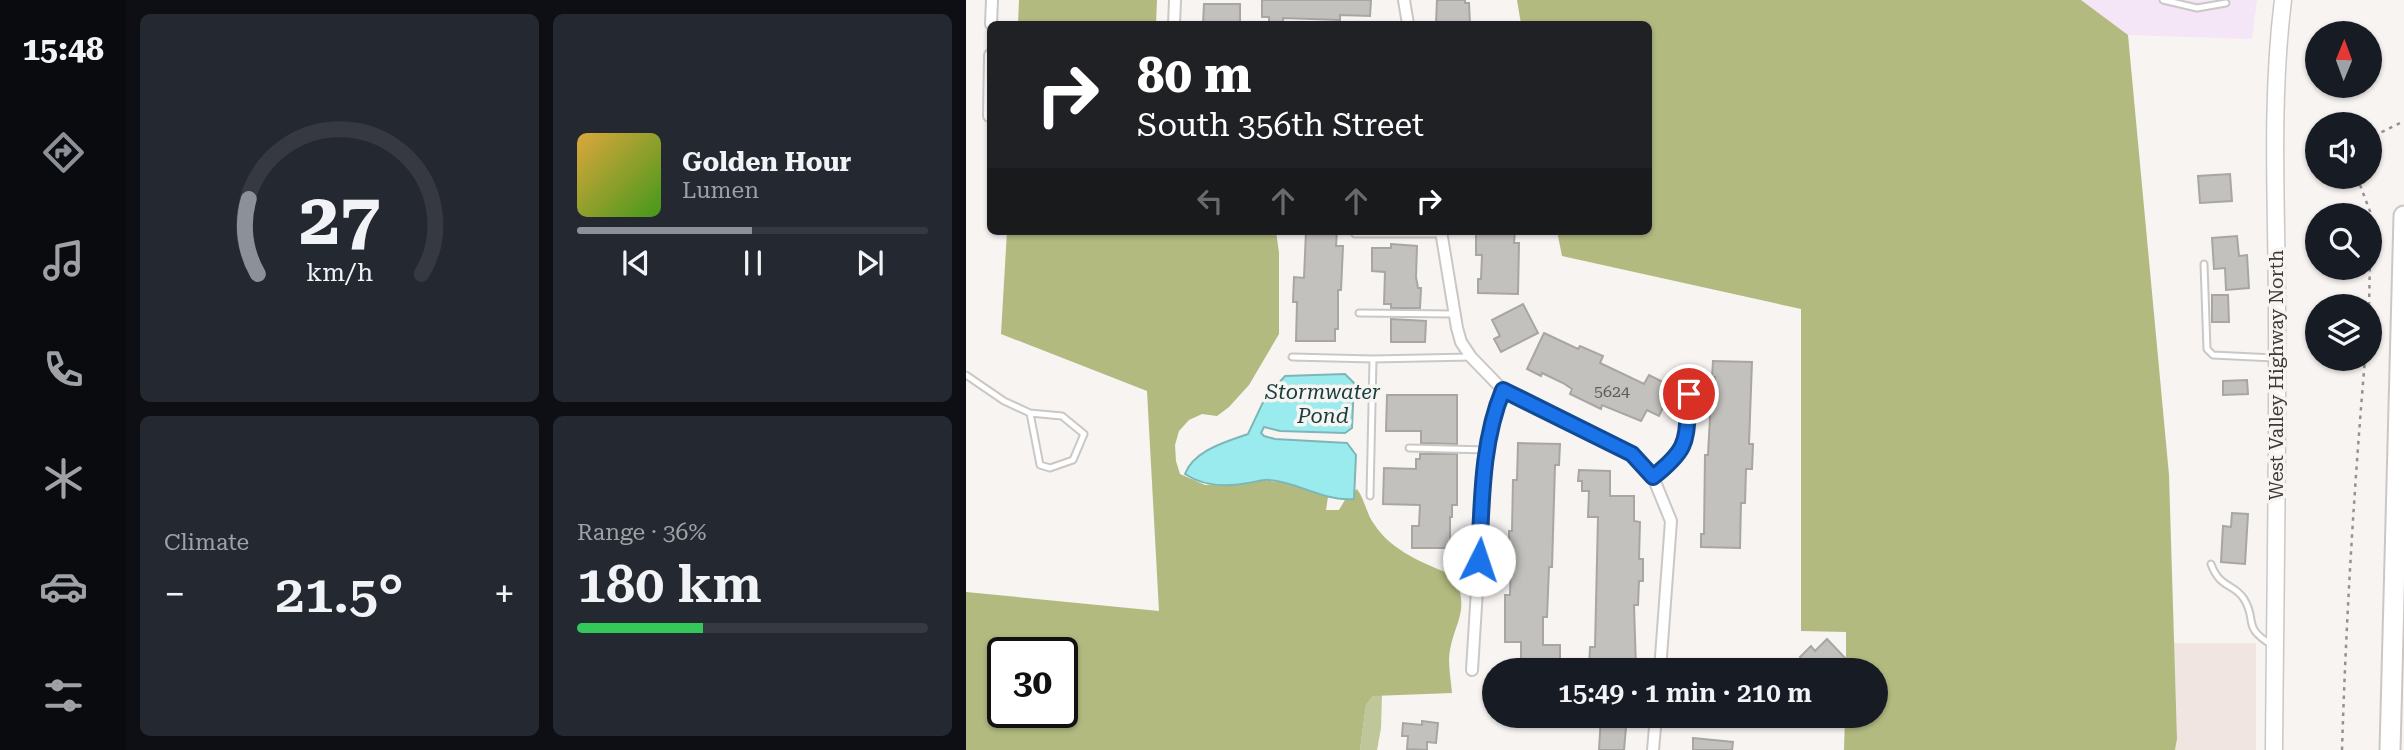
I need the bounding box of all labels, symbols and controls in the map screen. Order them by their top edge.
north arrow [2305,21,2382,98]
map controls [2305,21,2382,371]
text: 15:48 [22,30,104,68]
text: 80 m [1137,47,1252,104]
icon: right [1022,49,1113,140]
text: South 356th Street [1137,106,1424,144]
button: sound [2305,112,2382,189]
icon: directions [39,128,88,177]
text: Golden Hour [682,147,851,177]
text: 27 [299,177,380,262]
text: Lumen [682,177,759,204]
icon: left [1191,182,1229,220]
icon: ahead [1264,182,1302,220]
icon: ahead [1337,182,1375,220]
icon: right [1410,182,1448,220]
button: search [2305,203,2382,280]
icon: music [39,236,88,285]
icon: previous [617,244,655,282]
icon: pause [734,244,772,282]
icon: next [851,244,889,282]
street label: West Valley Highway North [2265,250,2288,500]
text: km/h [306,258,373,287]
button: layers [2305,294,2382,371]
icon: phone [39,345,88,394]
pin [1659,364,1719,424]
icon: arrive [1670,375,1708,413]
water label: Stormwater Pond [1264,380,1381,428]
house number: 5624 [1594,382,1630,401]
icon: climate [39,454,88,503]
text: Range · 36% [577,519,706,546]
position arrow [1442,523,1516,597]
text: Climate [164,529,249,556]
text: 180 km [577,554,762,615]
icon: car [39,562,88,611]
text: 21.5° [275,564,404,625]
text: − [164,572,185,616]
text: + [494,572,515,616]
speed limit sign: 30 [987,637,1078,728]
icon: filters [39,671,88,720]
text: 15:49 · 1 min · 210 m [1558,678,1812,708]

